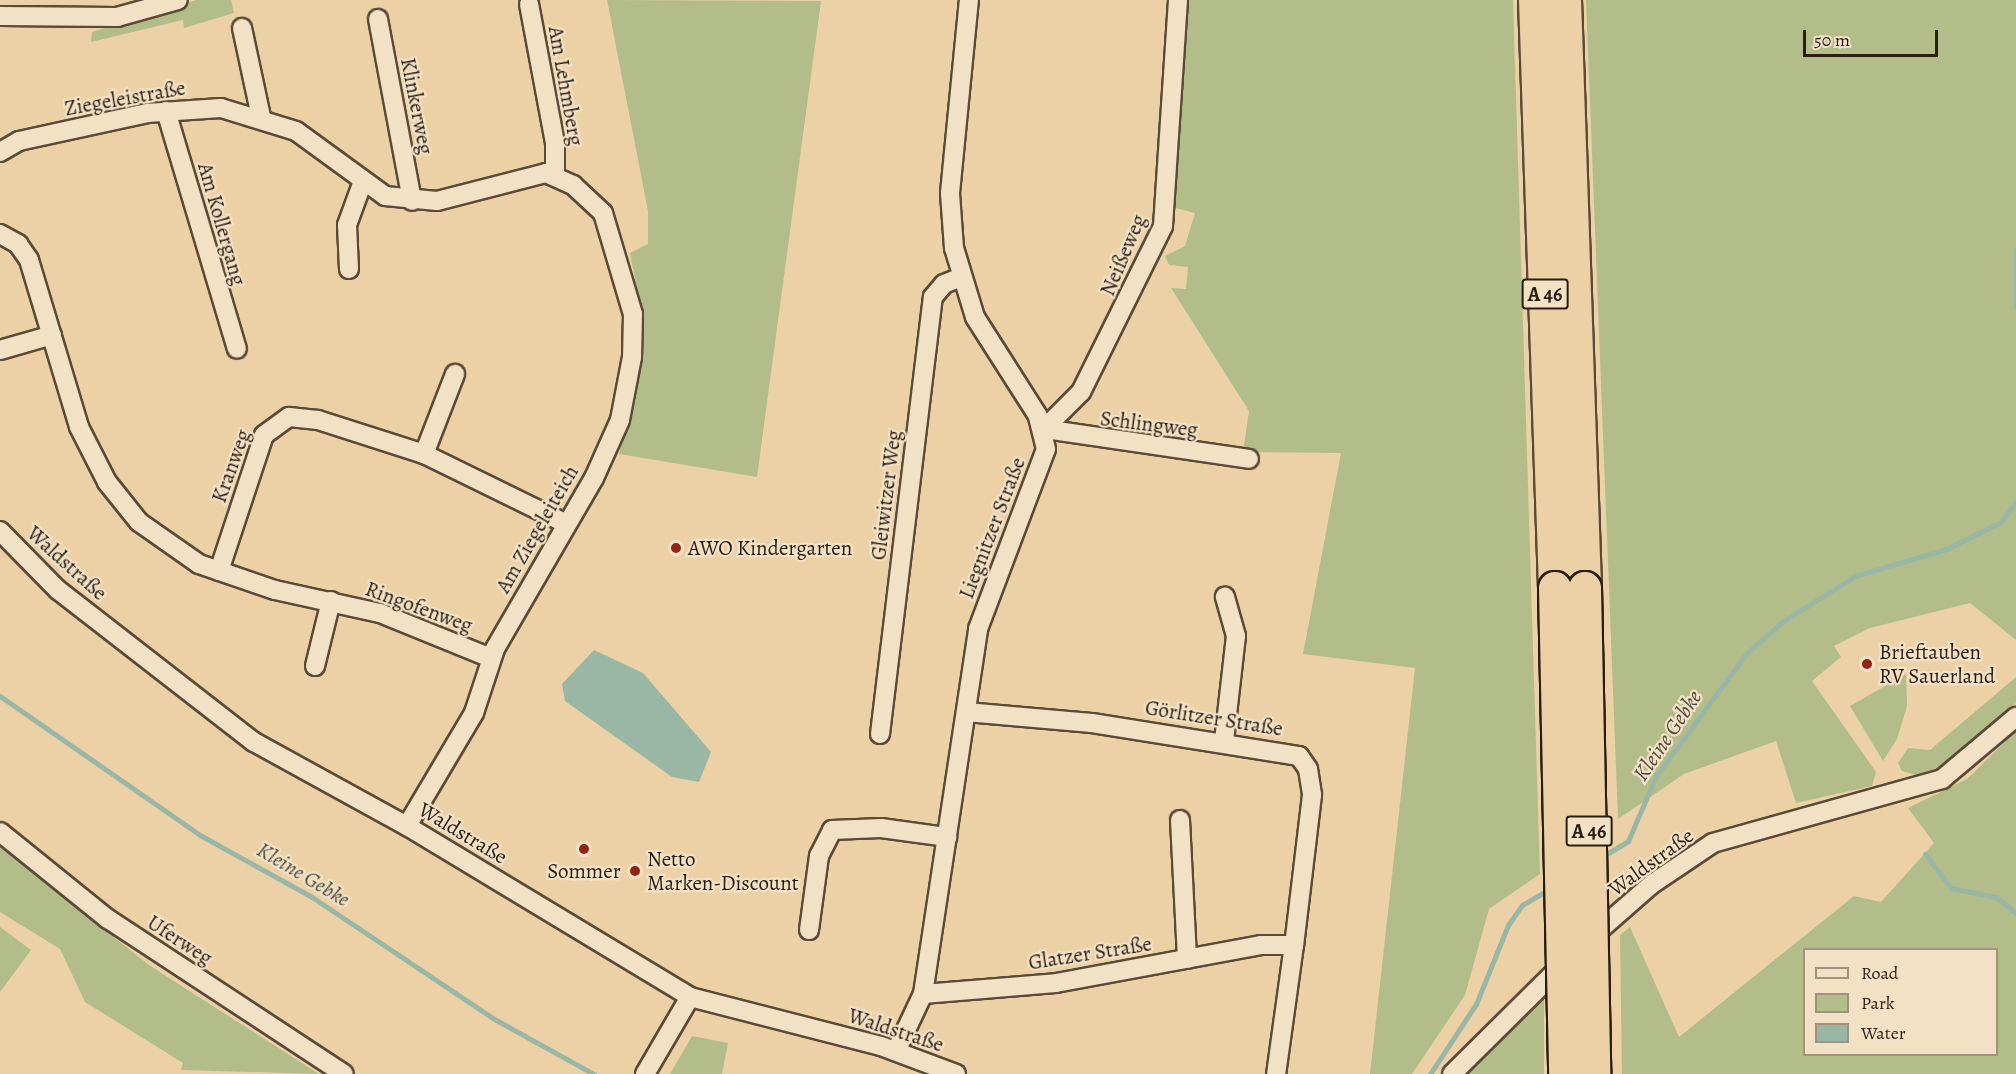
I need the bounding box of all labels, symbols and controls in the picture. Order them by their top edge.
scale bar [1806,18,1941,56]
street label: Am Lehmberg [543,24,589,148]
text: 50 m [1814,28,1850,52]
street label: Klinkerweg [395,56,439,156]
street label: Ziegeleistraße [63,75,187,121]
street label: Am Kollergang [192,160,252,288]
street label: Neißeweg [1095,210,1151,300]
road number: A 46 [1521,277,1569,311]
street label: Schlingweg [1099,406,1199,442]
street label: Kranweg [206,426,256,506]
street label: Gleiwitzer Weg [866,429,906,561]
street label: Liegnitzer Straße [953,454,1031,602]
street label: Am Ziegeleiteich [490,461,584,597]
street label: Waldstraße [22,521,112,605]
place label: AWO Kindergarten [688,535,852,561]
marker: AWO Kindergarten [669,541,683,555]
street label: Ringofenweg [362,576,476,638]
place label: Brieftauben RV Sauerland [1879,639,1995,689]
marker: Brieftauben RV Sauerland [1860,657,1874,671]
water label: Kleine Gebke [1628,686,1708,786]
street label: Görlitzer Straße [1143,695,1285,741]
street label: Waldstraße [414,797,512,869]
road number: A 46 [1565,814,1613,848]
street label: Waldstraße [1604,823,1698,901]
water label: Kleine Gebke [252,837,354,913]
marker: Sommer [577,842,591,856]
place label: Netto Marken-Discount [647,846,799,896]
place label: Sommer [547,858,621,884]
marker: Netto Marken-Discount [628,864,642,878]
street label: Uferweg [143,910,217,970]
street label: Glatzer Straße [1027,931,1153,975]
legend [1803,948,1998,1056]
text: Road [1861,961,1898,985]
text: Park [1861,991,1895,1015]
street label: Waldstraße [845,1003,947,1057]
text: Water [1861,1021,1906,1045]

